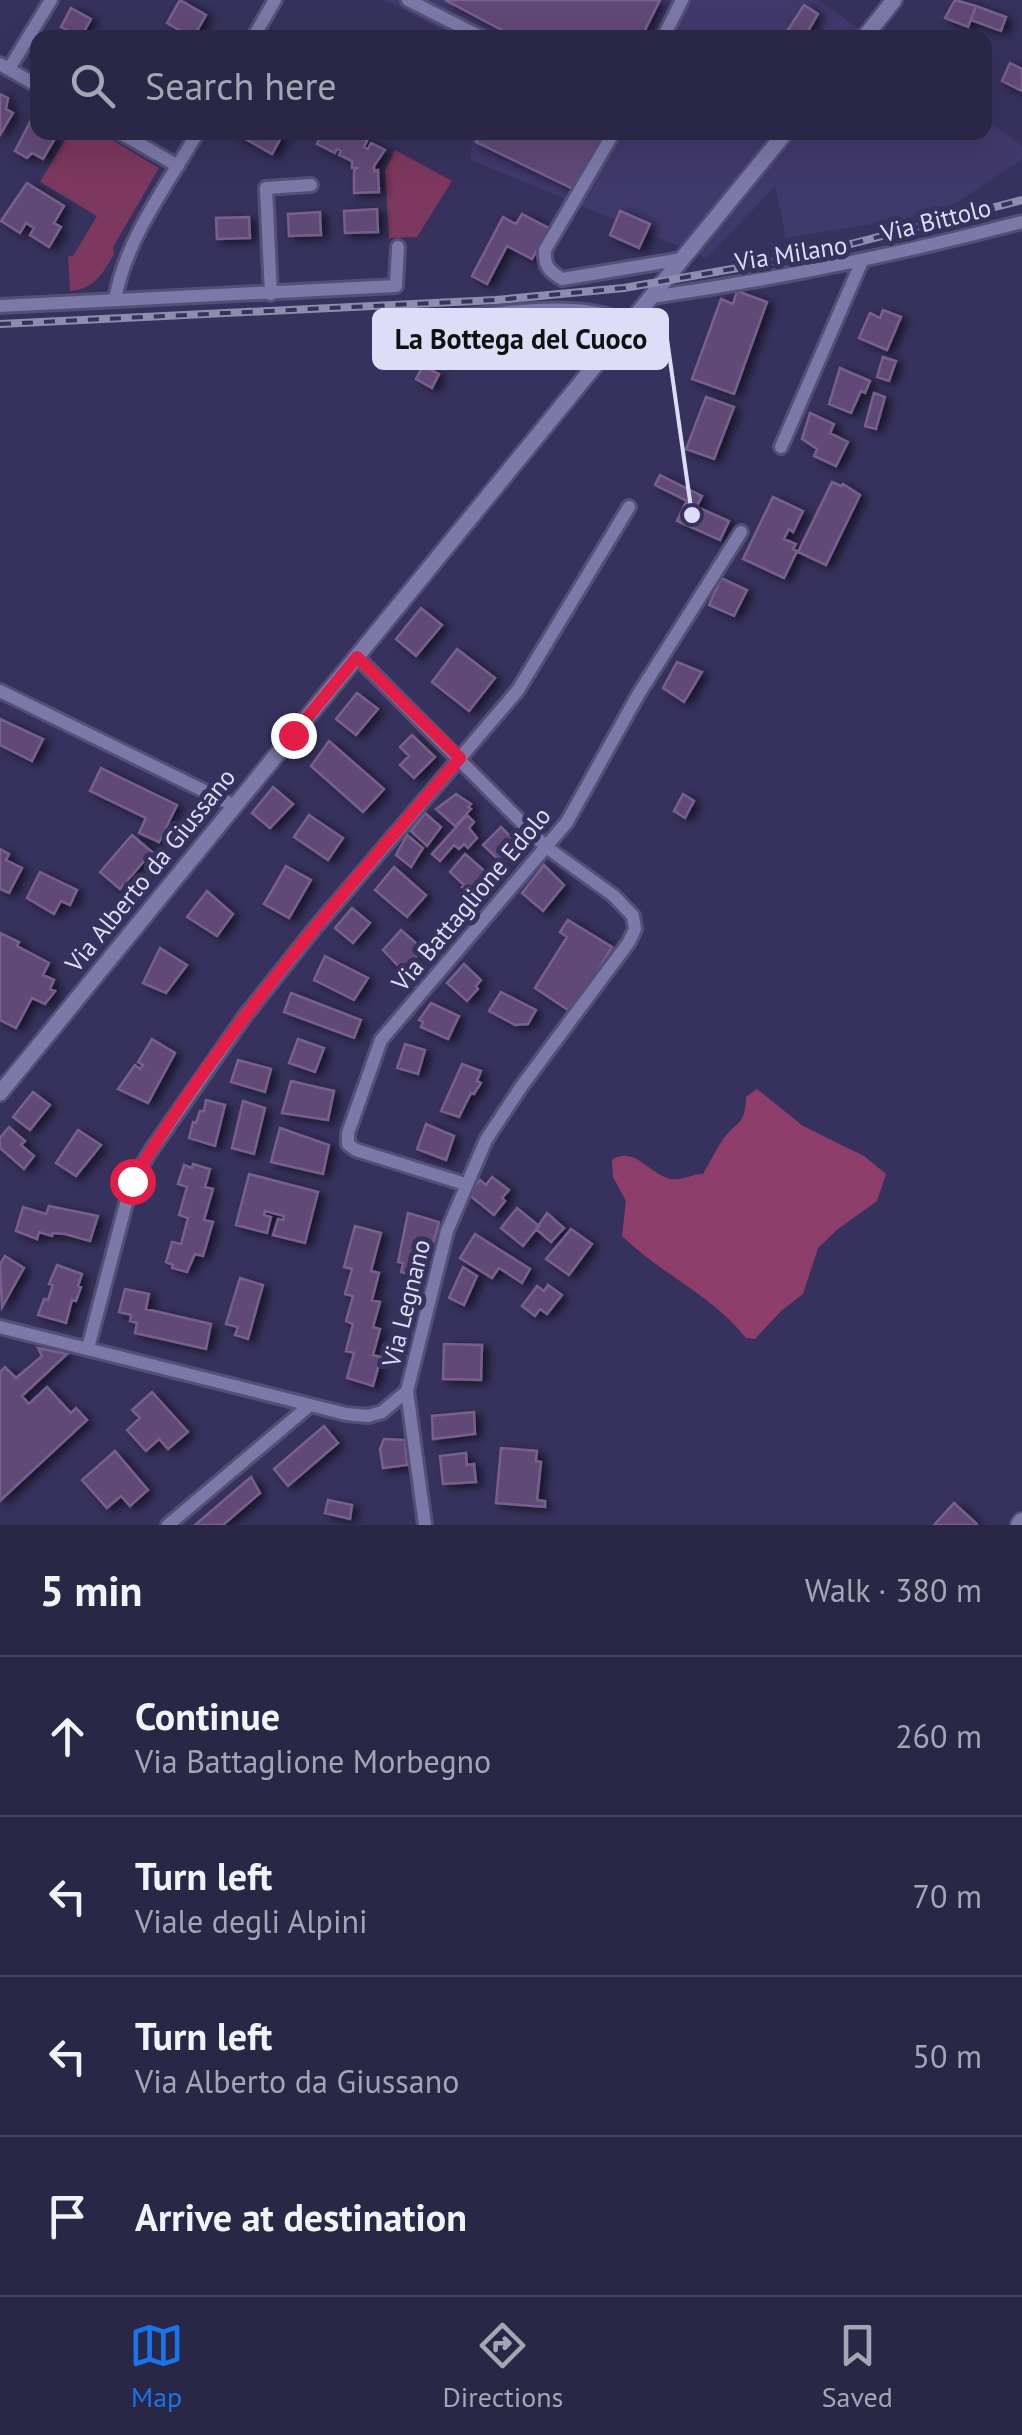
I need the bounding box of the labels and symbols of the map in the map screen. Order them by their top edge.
street label: Via Bittolo [877,191,994,249]
street label: Via Milano [732,228,849,278]
callout: La Bottega del Cuoco [374,310,667,368]
text: La Bottega del Cuoco [395,320,647,357]
route end [271,713,317,759]
street label: Via Alberto da Giussano [57,761,242,979]
street label: Via Battaglione Edolo [384,800,558,999]
route start [110,1159,156,1205]
street label: Via Legnano [374,1236,437,1371]

